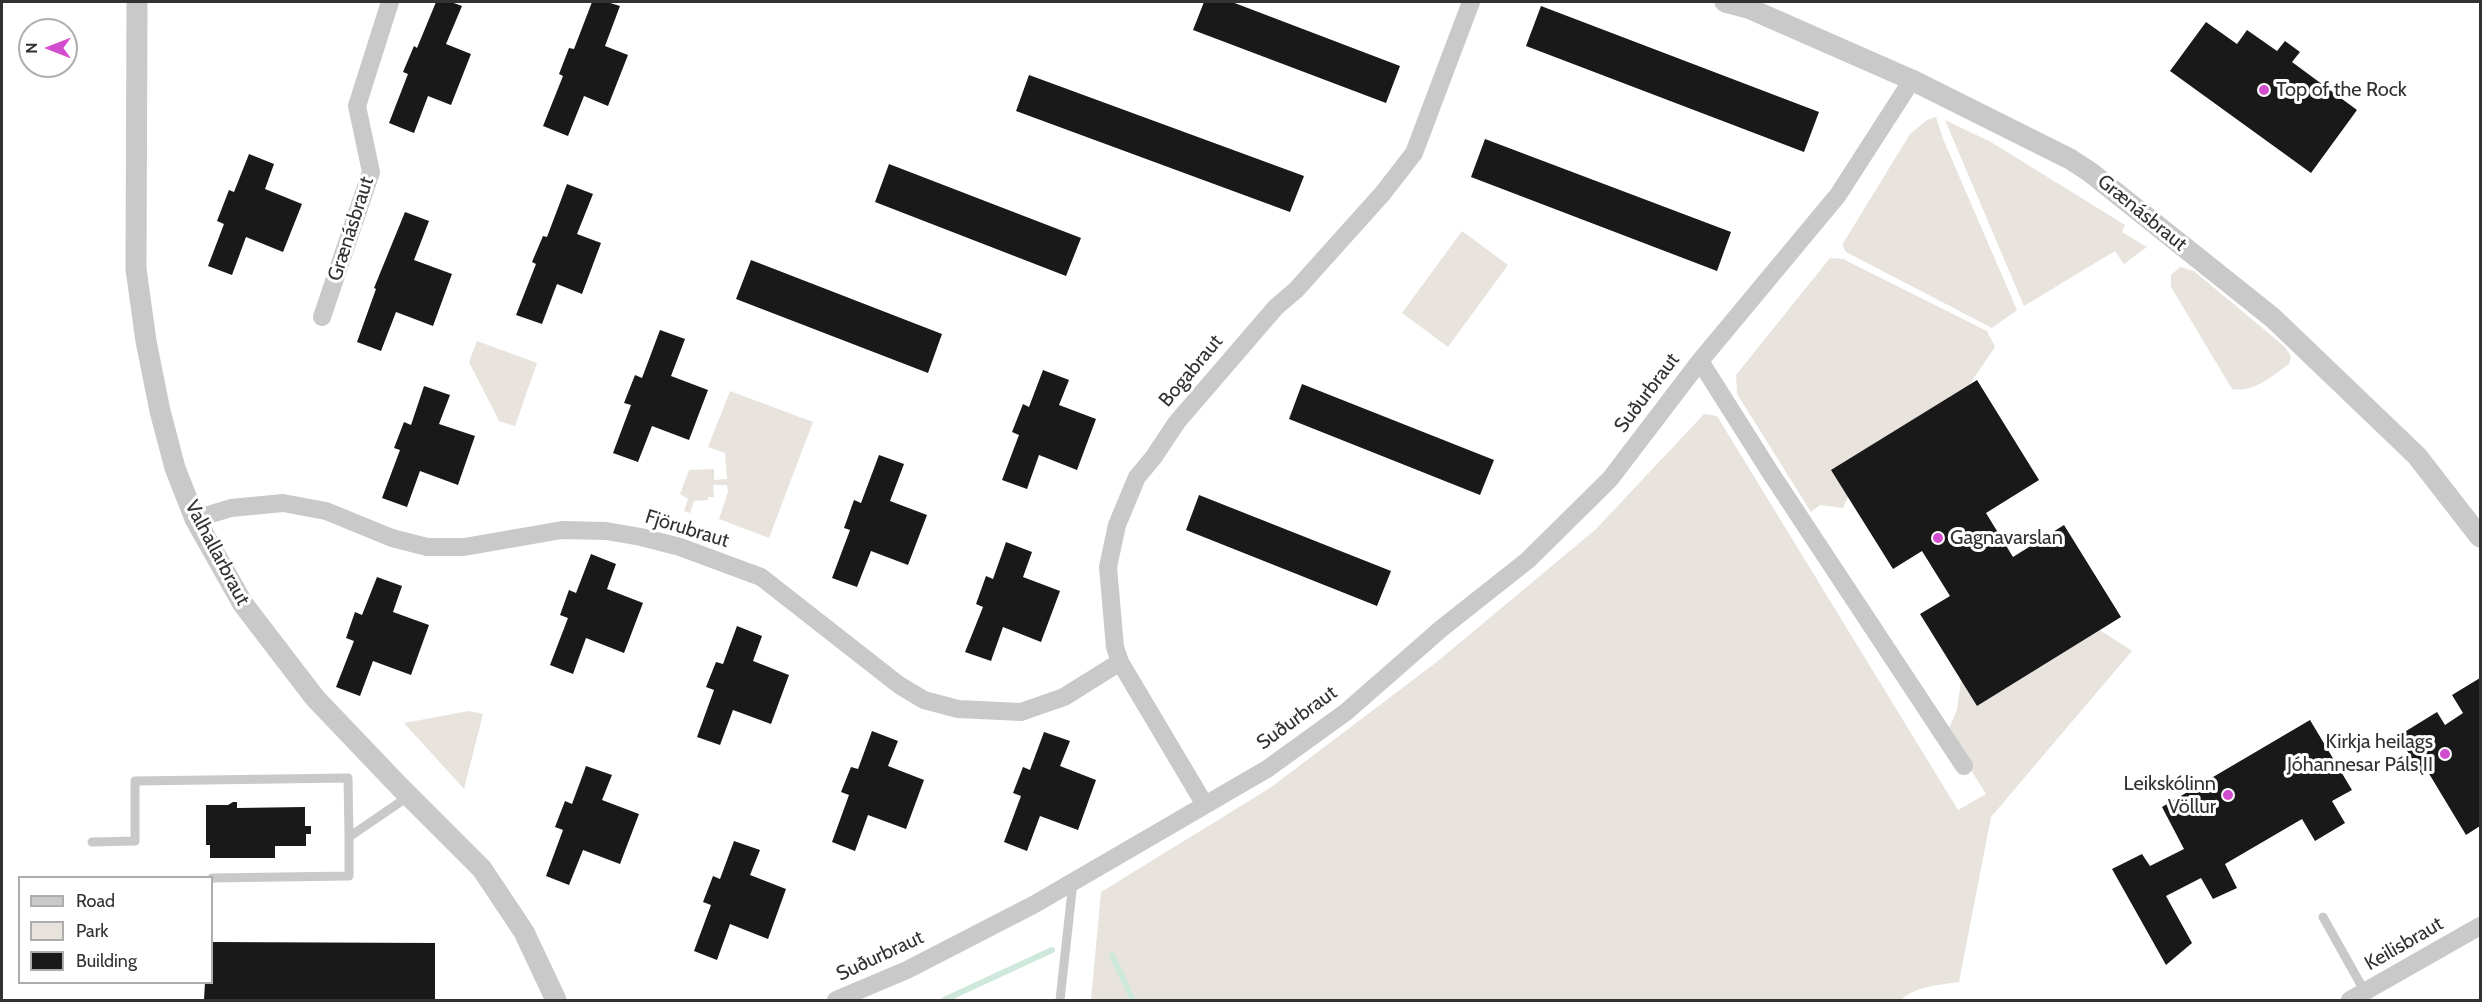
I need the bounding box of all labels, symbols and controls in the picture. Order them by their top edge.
north arrow [18,18,78,78]
text: N [22,42,41,54]
place label: Top of the Rock [2276,78,2407,102]
marker: Top of the Rock [2257,83,2271,97]
street label: Grænásbraut [2092,170,2192,256]
street label: Grænásbraut [323,174,379,284]
street label: Bogabraut [1154,330,1228,412]
street label: Suðurbraut [1609,349,1685,437]
street label: Valhallarbraut [179,496,255,610]
street label: Fjörubraut [642,505,732,553]
place label: Gagnavarslan [1950,526,2063,550]
marker: Gagnavarslan [1931,531,1945,545]
street label: Suðurbraut [1252,681,1342,755]
place label: Kirkja heilags Jóhannesar Páls II [2287,730,2433,777]
marker: Kirkja heilags Jóhannesar Páls II [2438,747,2452,761]
place label: Leikskólinn Völlur [2124,772,2216,819]
marker: Leikskólinn Völlur [2221,788,2235,802]
legend [18,876,213,984]
text: Road [76,890,115,912]
street label: Keilisbraut [2361,912,2447,976]
text: Park [76,920,108,942]
street label: Suðurbraut [833,925,927,987]
text: Building [76,950,137,972]

